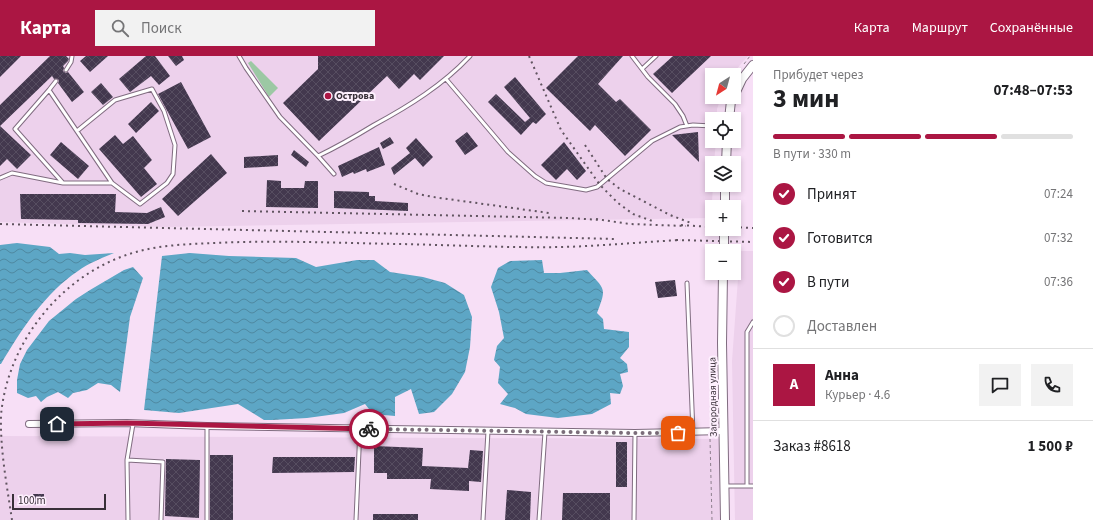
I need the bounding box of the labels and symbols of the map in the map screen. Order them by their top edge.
north arrow [705,68,741,104]
place label: Острова [336,89,374,103]
marker: Острова [323,91,333,101]
street label: Загородная улица [705,357,721,437]
pin [40,407,74,441]
courier [349,409,389,449]
pin [661,416,695,450]
scale bar [12,492,106,511]

